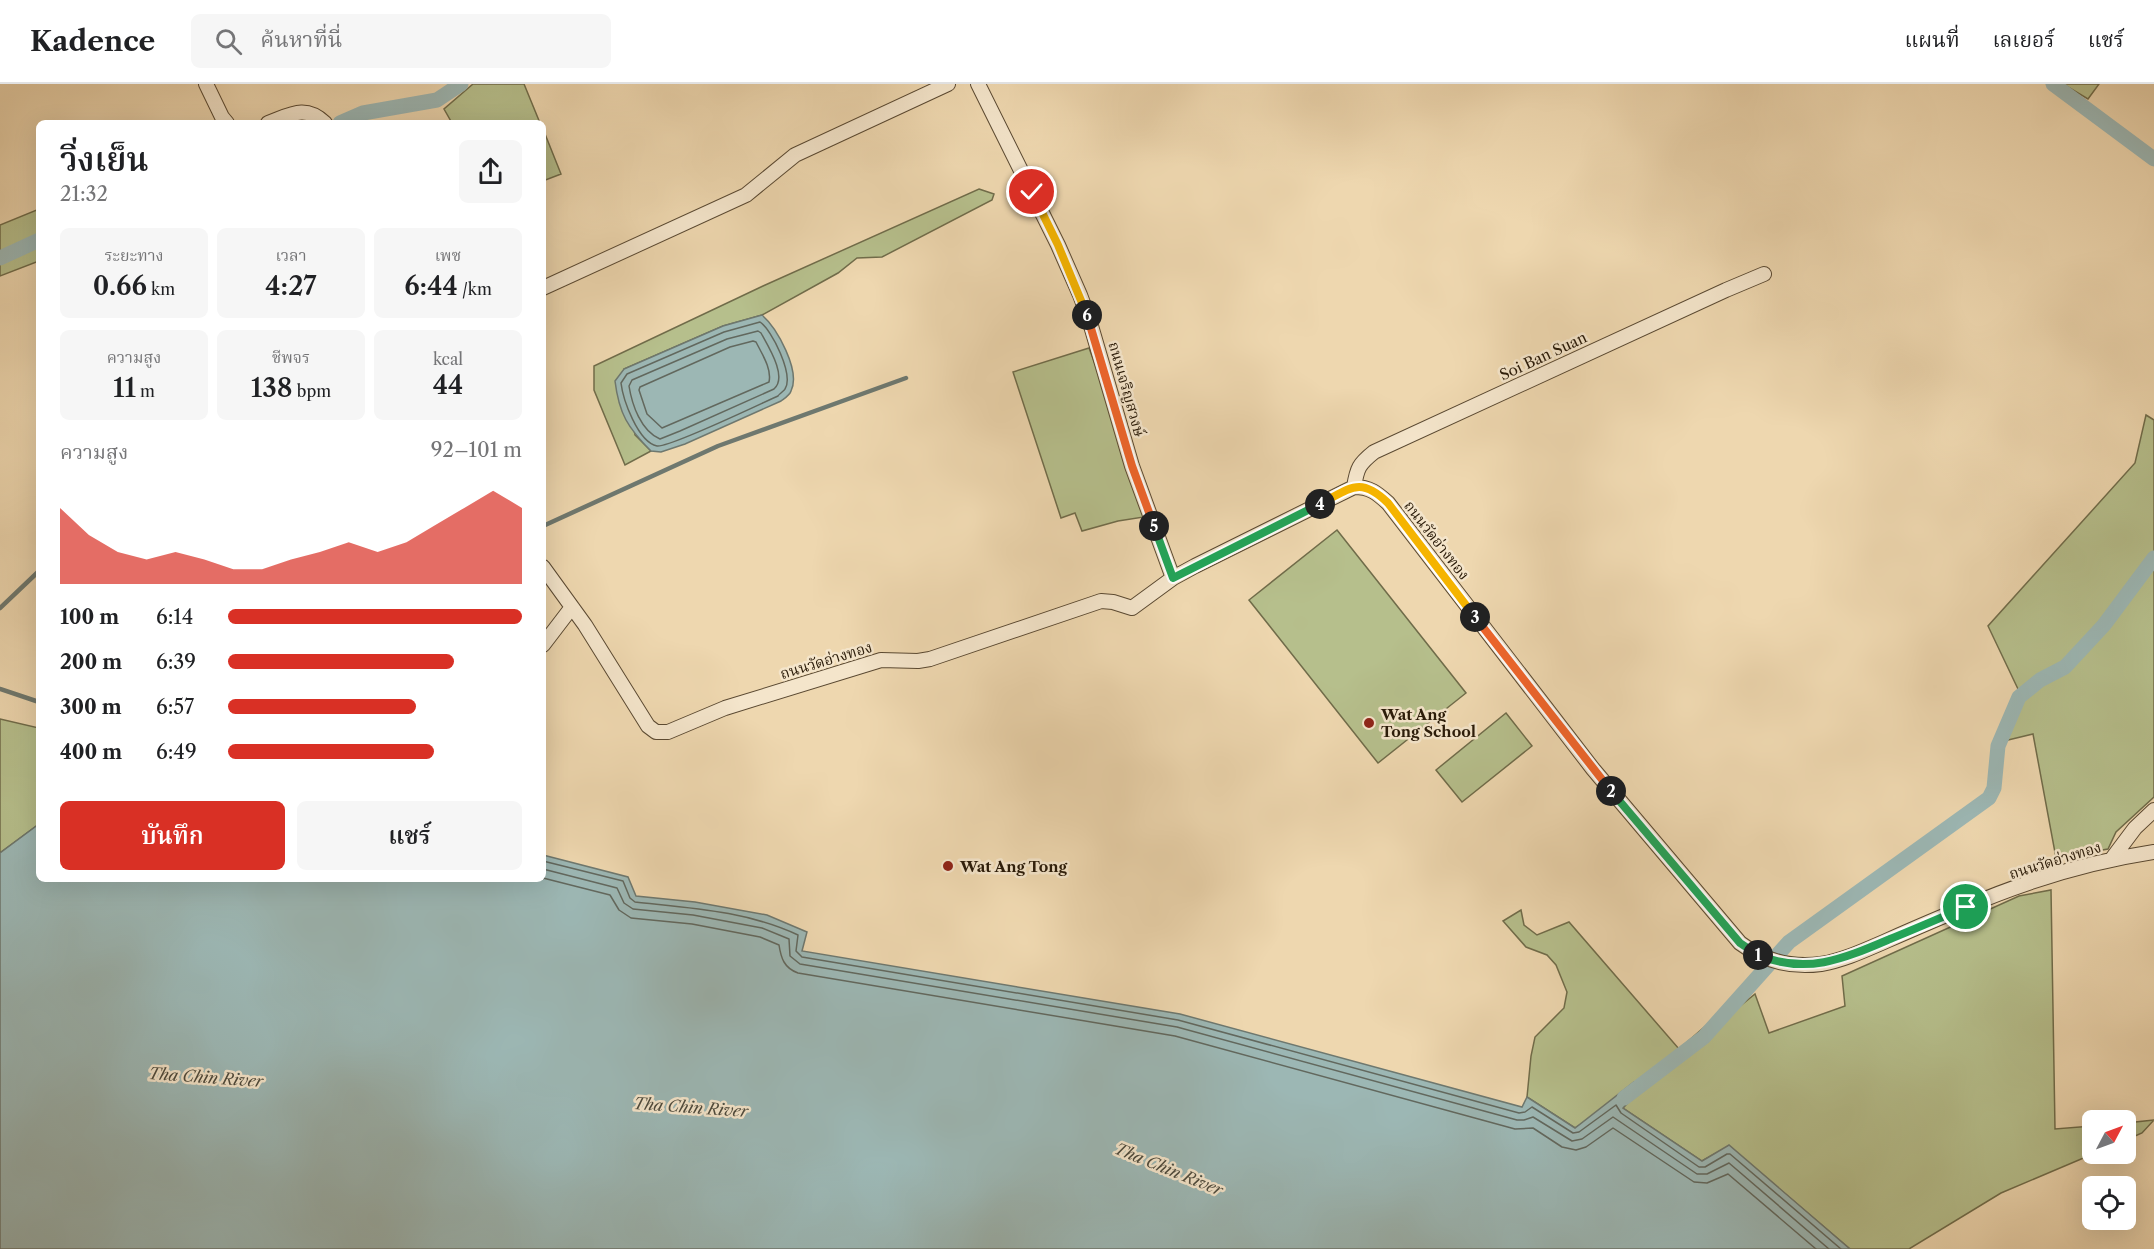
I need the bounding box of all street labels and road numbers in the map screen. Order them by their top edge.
street label: Soi Ban Suan [1496,327,1590,384]
street label: ถนนเจริญสวงษ์ [1104,339,1150,439]
street label: ถนนวัดอ่างทอง [1400,497,1474,583]
street label: ถนนวัดอ่างทอง [778,637,874,683]
street label: ถนนวัดอ่างทอง [2007,837,2103,883]

